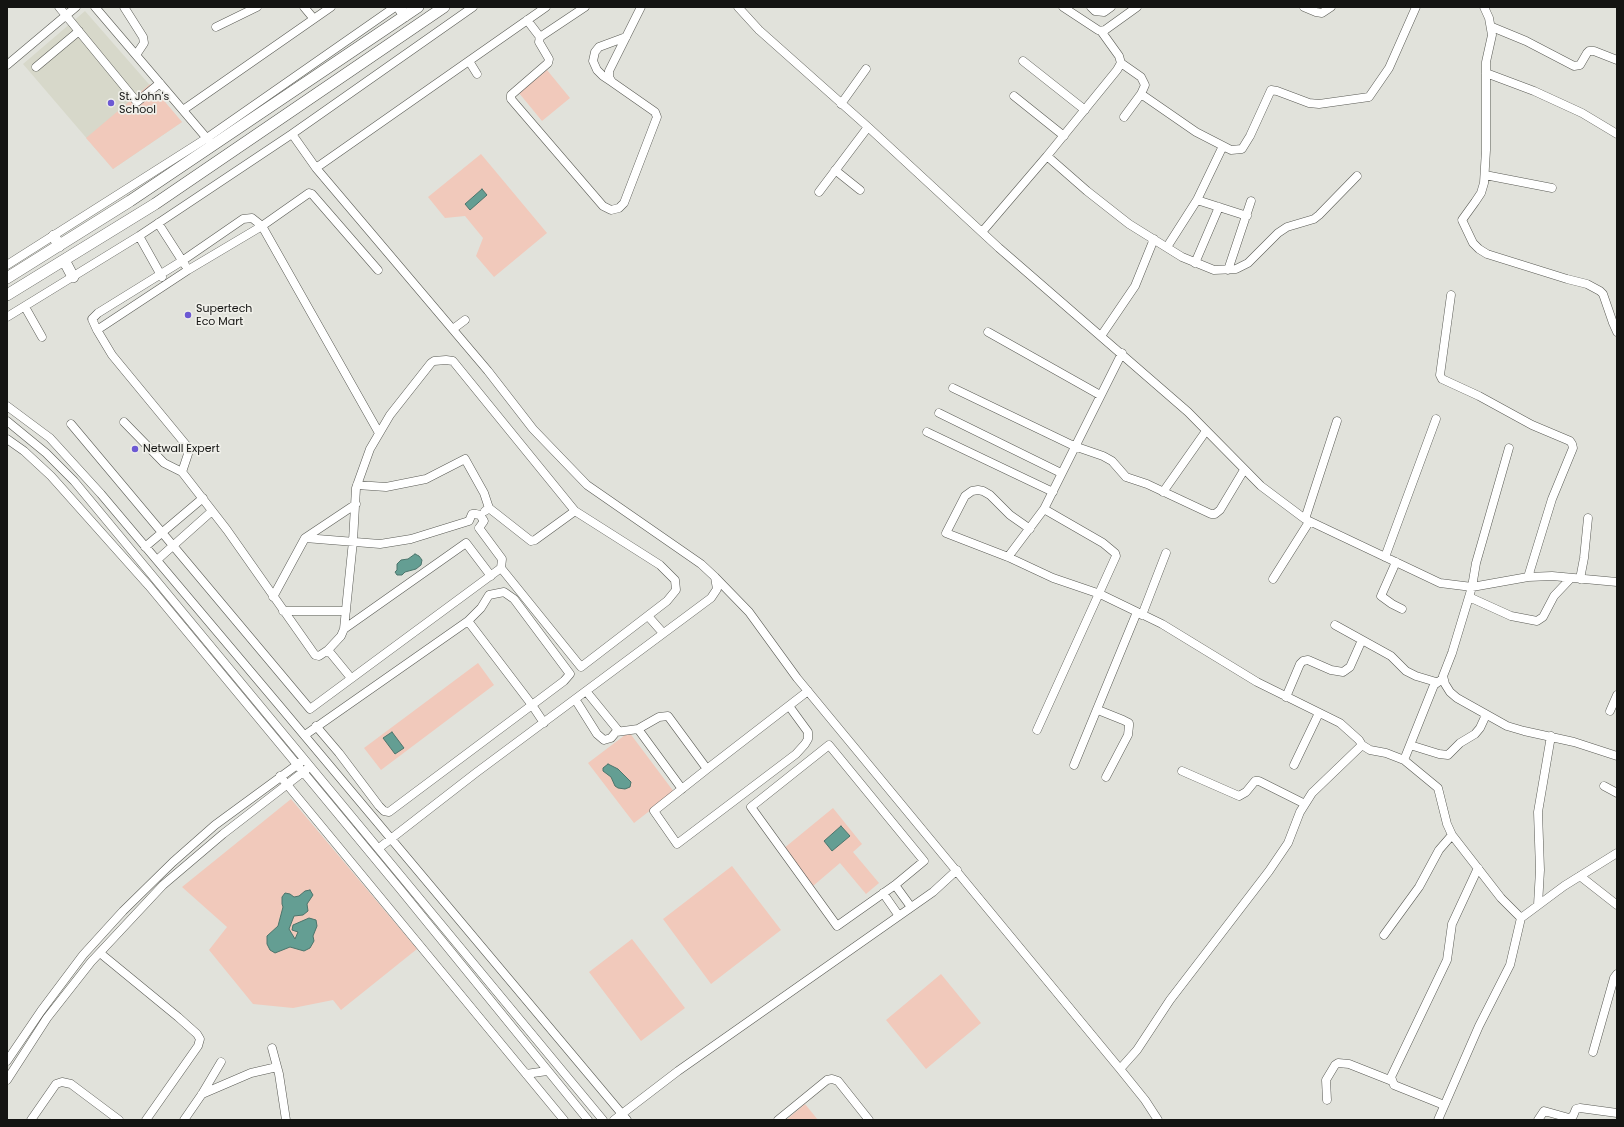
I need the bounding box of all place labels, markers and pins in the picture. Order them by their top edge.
place label: St. John's School [119,90,169,116]
marker: St. John's School [106,98,116,108]
place label: Supertech Eco Mart [196,302,252,328]
marker: Supertech Eco Mart [183,310,193,320]
place label: Netwall Expert [143,442,220,456]
marker: Netwall Expert [130,444,140,454]

